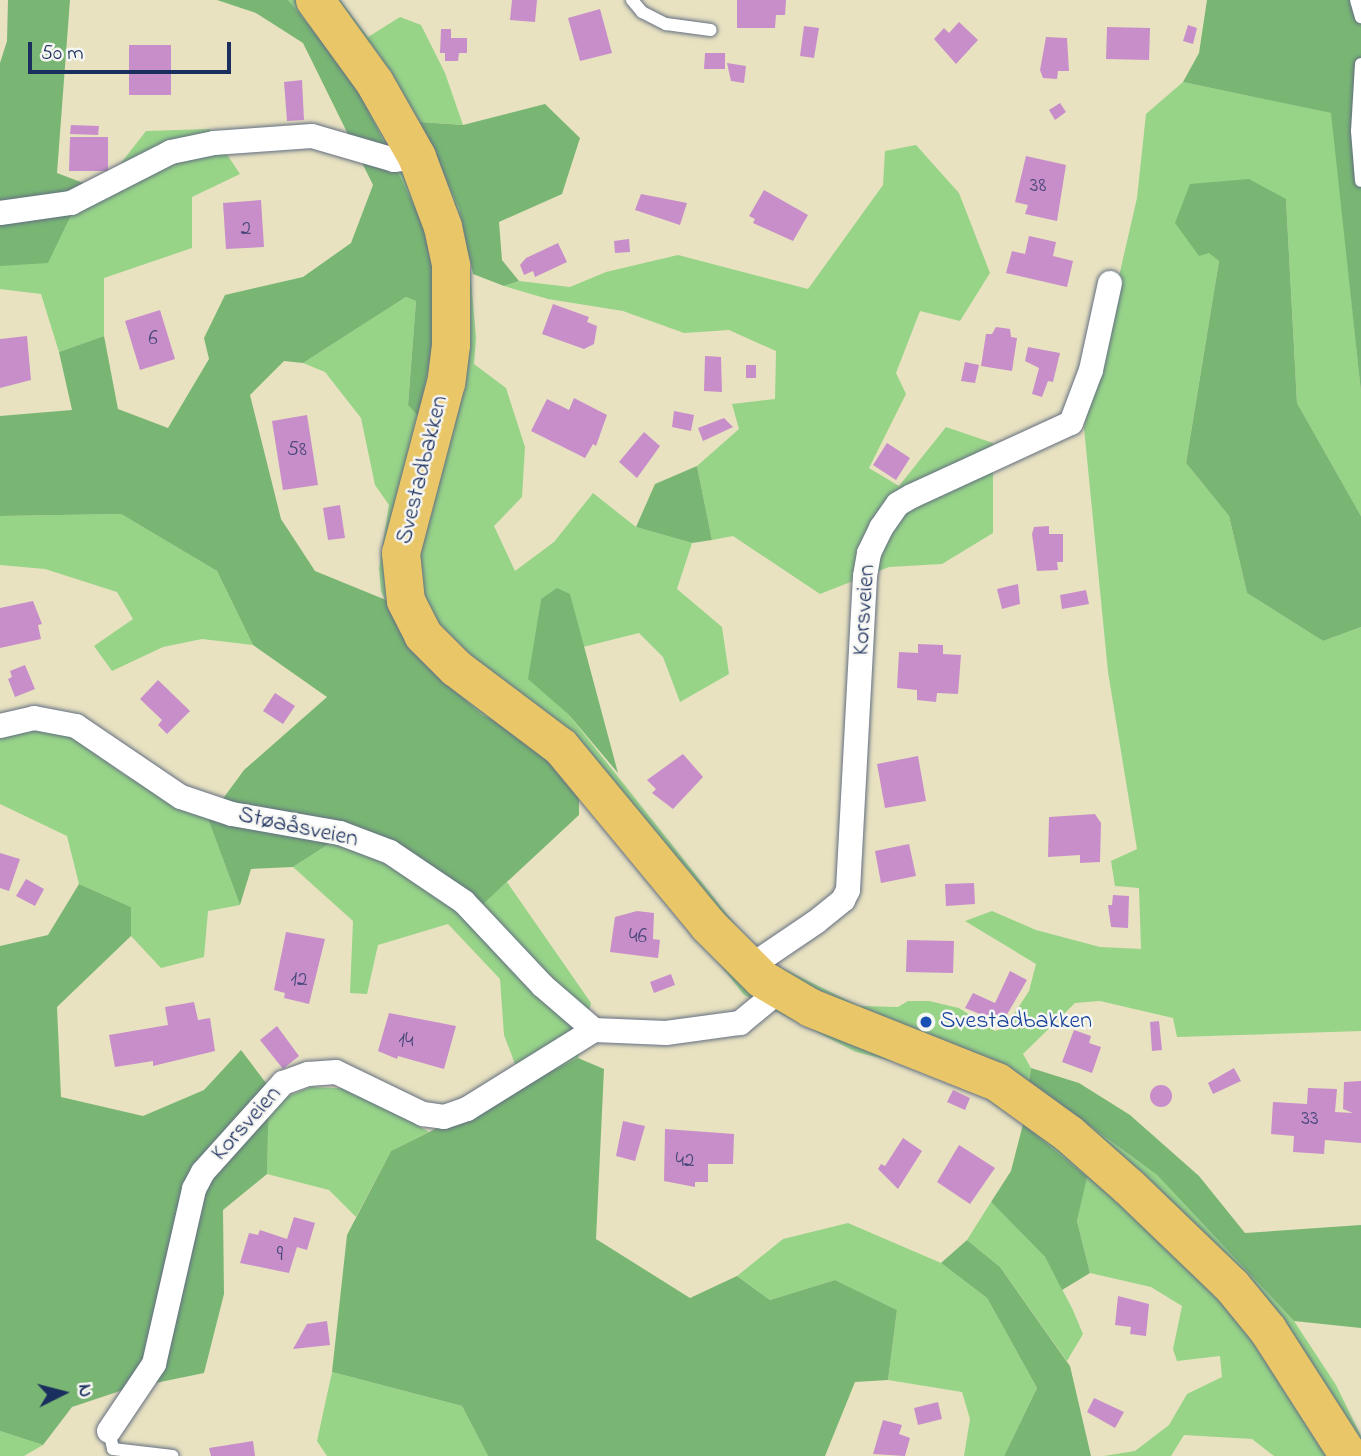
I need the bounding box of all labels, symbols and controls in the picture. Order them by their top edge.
scale bar [32,28,234,72]
text: 50 m [41,39,84,69]
house number: 38 [1030,173,1046,199]
house number: 2 [241,216,251,242]
house number: 6 [148,326,158,352]
street label: Svestadbakken [391,393,455,547]
house number: 58 [287,437,307,463]
street label: Korsveien [847,563,883,657]
street label: Støaåsveien [235,801,361,855]
house number: 46 [629,924,647,950]
house number: 12 [290,967,308,993]
place label: Svestadbakken [940,1008,1092,1036]
marker: Svestadbakken [918,1014,934,1030]
house number: 14 [398,1028,414,1054]
street label: Korsveien [206,1080,288,1168]
house number: 33 [1301,1106,1319,1132]
house number: 42 [675,1148,695,1174]
house number: 9 [277,1242,283,1268]
north arrow [28,1358,98,1428]
text: N [70,1383,98,1399]

